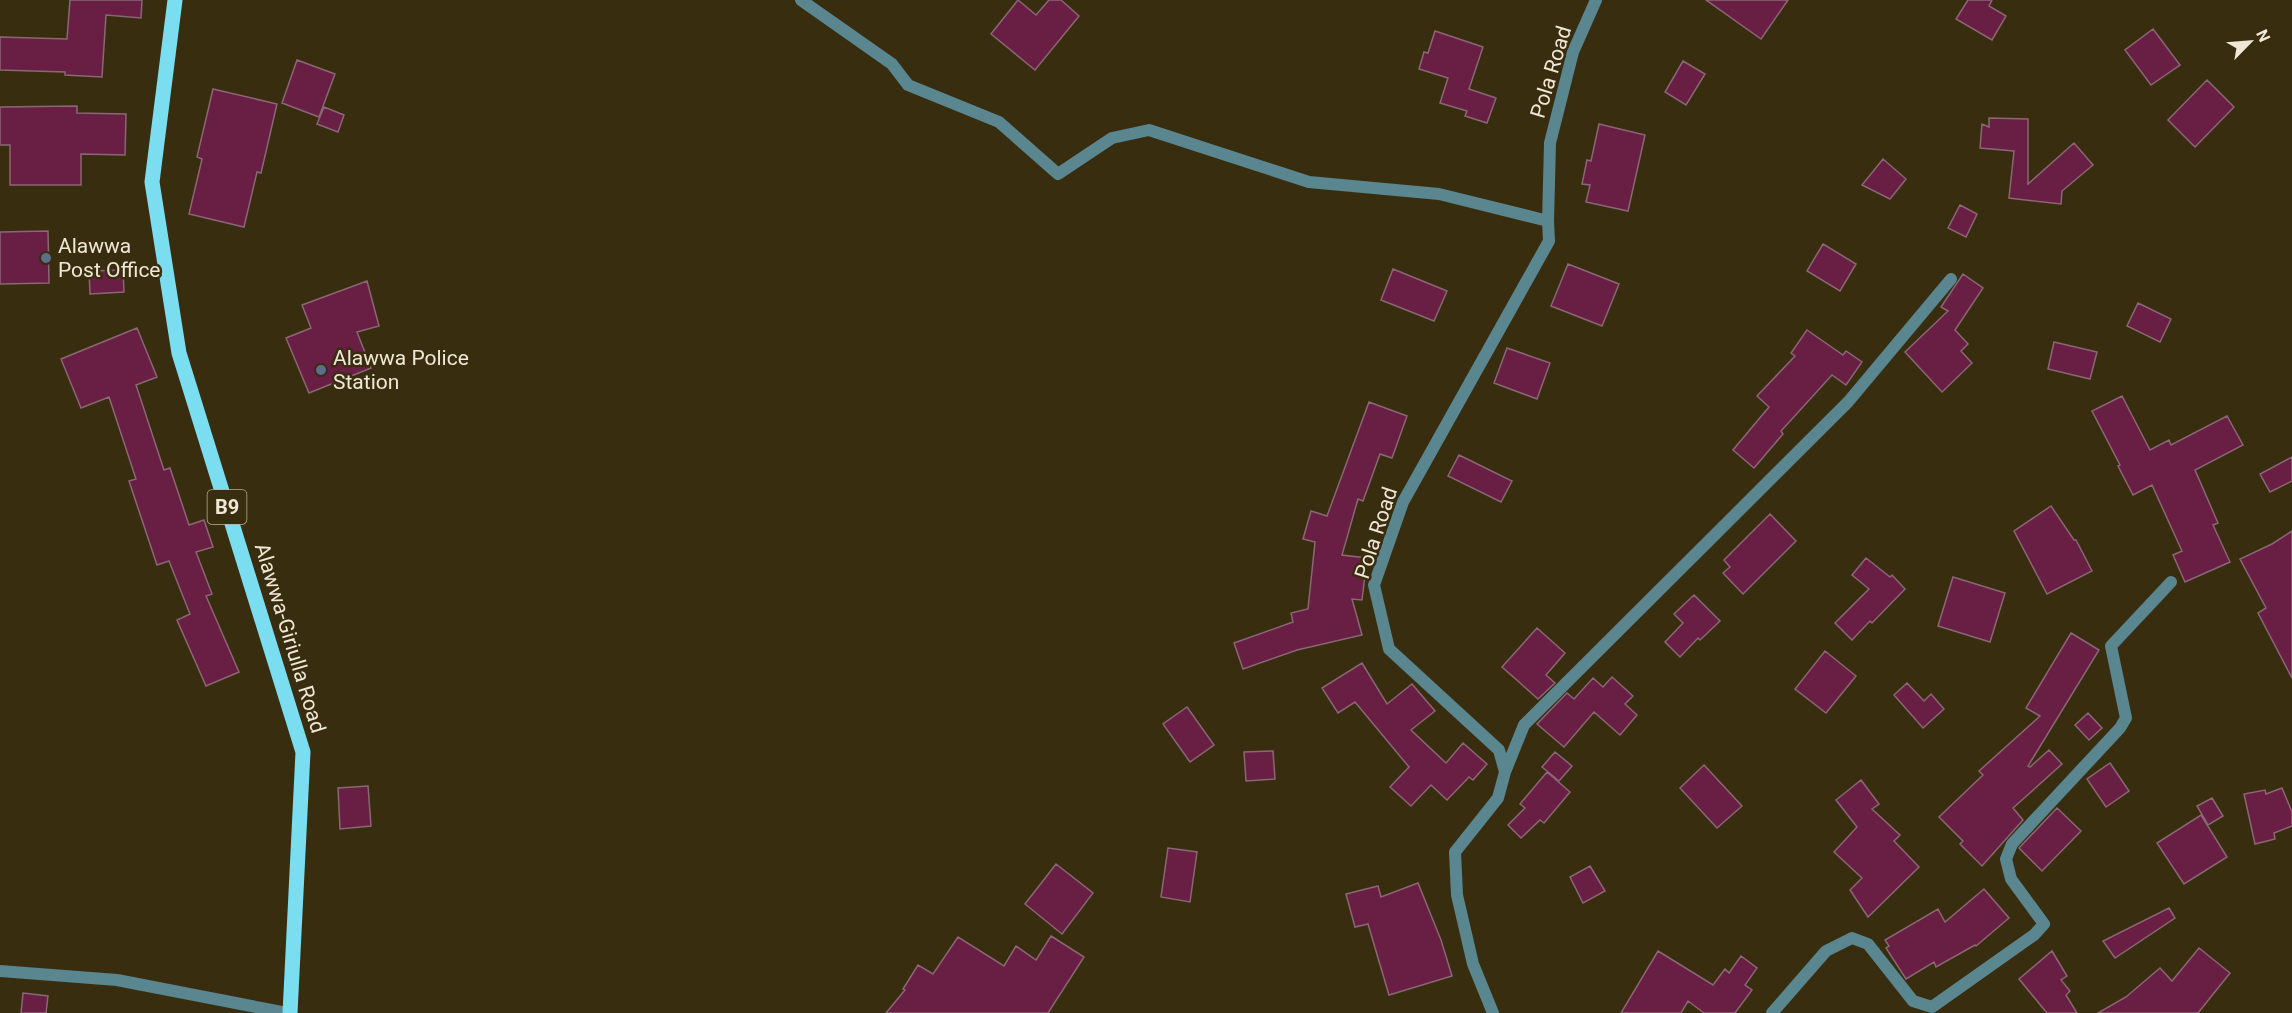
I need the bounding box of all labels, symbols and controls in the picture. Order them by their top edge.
north arrow [2220,12,2280,72]
street label: Pola Road [1526,23,1576,121]
text: N [2252,27,2274,45]
place label: Alawwa Post Office [58,234,161,282]
marker: Alawwa Post Office [39,251,53,265]
place label: Alawwa Police Station [333,346,469,394]
marker: Alawwa Police Station [314,363,328,377]
street label: Pola Road [1350,484,1402,582]
road number: B9 [208,490,246,524]
street label: Alawwa-Giriulla Road [250,540,330,736]

